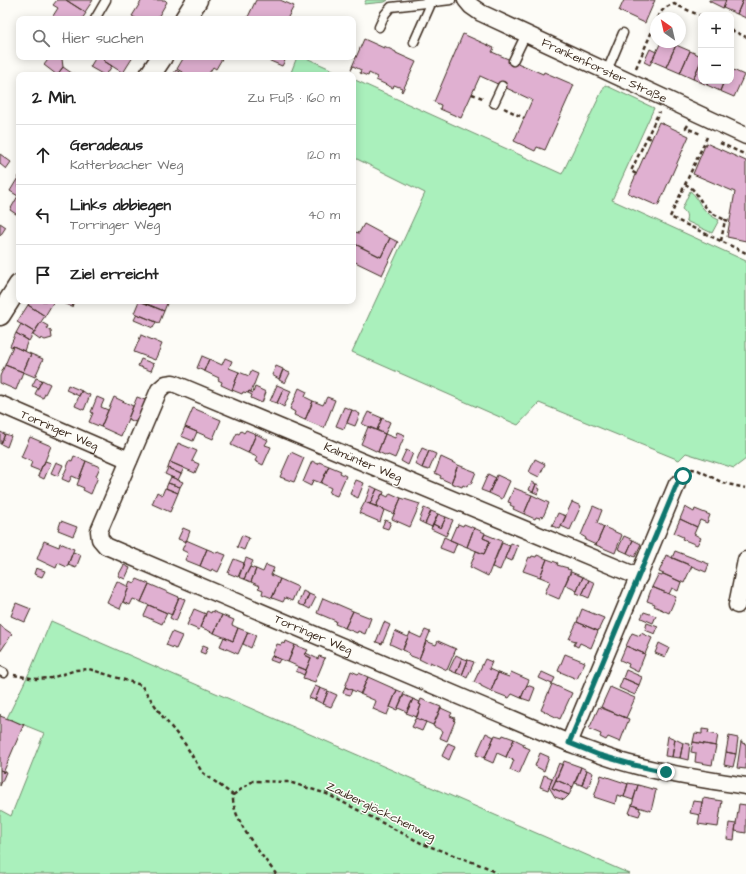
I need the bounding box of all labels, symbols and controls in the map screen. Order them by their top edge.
north arrow [650,12,686,48]
map controls [698,12,734,84]
button: + [698,12,734,48]
search box [16,16,356,60]
icon: search [30,27,52,49]
text: Hier suchen [62,28,143,49]
street label: Frankenforster Straße [539,34,670,107]
button: − [698,48,734,84]
text: 2 Min. [32,86,76,110]
text: Zu Fuß · 160 m [248,89,340,107]
text: Geradeaus [70,135,143,156]
icon: ahead [32,144,54,166]
text: 120 m [307,146,340,164]
text: Katterbacher Weg [70,156,183,174]
text: Links abbiegen [70,195,171,216]
icon: left [32,204,54,226]
text: 40 m [308,206,340,224]
text: Torringer Weg [70,216,160,234]
icon: arrive [32,264,54,286]
text: Ziel erreicht [70,264,159,285]
street label: Torringer Weg [18,406,101,456]
street label: Kalmünter Weg [321,438,405,488]
route start [674,467,692,485]
street label: Torringer Weg [272,611,355,660]
route end [657,763,675,781]
street label: Zauberglöckchenweg [323,778,438,846]

